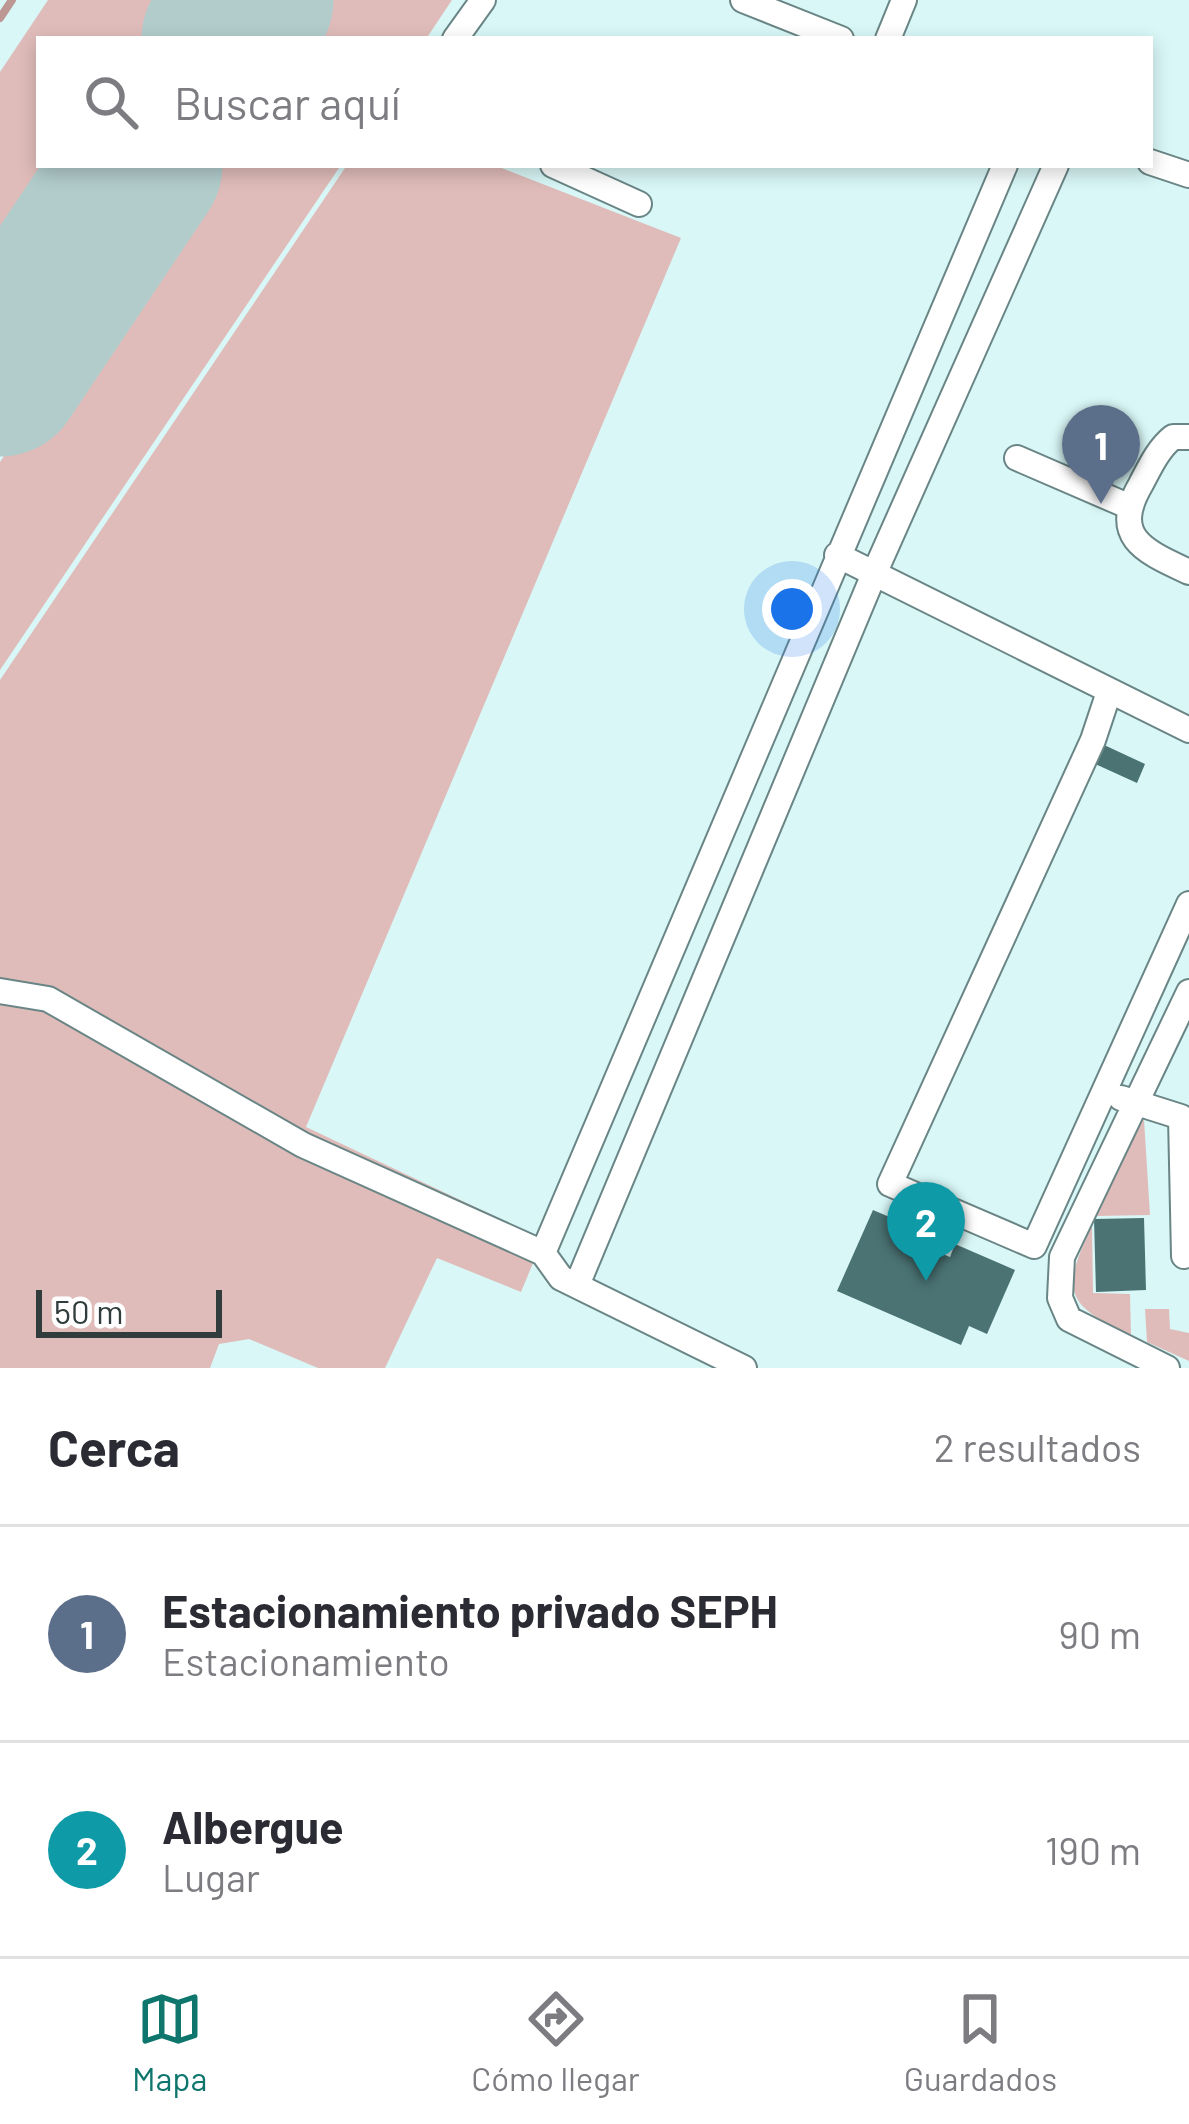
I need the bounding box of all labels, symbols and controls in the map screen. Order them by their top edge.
search box [36,36,1153,168]
icon: search [78,69,144,135]
text: Buscar aquí [174,75,401,129]
pin: 1 [1062,405,1140,504]
your location [762,579,822,639]
pin: 2 [887,1182,965,1281]
scale bar [36,1284,222,1337]
text: 50 m [54,1291,124,1331]
text: Cerca [48,1416,180,1477]
text: 2 resultados [934,1423,1141,1470]
text: Estacionamiento privado SEPH [162,1583,778,1637]
text: 1 [80,1610,94,1657]
text: 90 m [1059,1610,1141,1657]
text: Estacionamiento [162,1637,450,1684]
text: Albergue [162,1799,344,1853]
text: 2 [76,1826,98,1873]
text: 190 m [1045,1826,1141,1873]
text: Lugar [162,1853,260,1900]
tab: Mapa [132,1986,207,2098]
tab: Cómo llegar [471,1986,640,2098]
tab: Guardados [904,1986,1057,2098]

